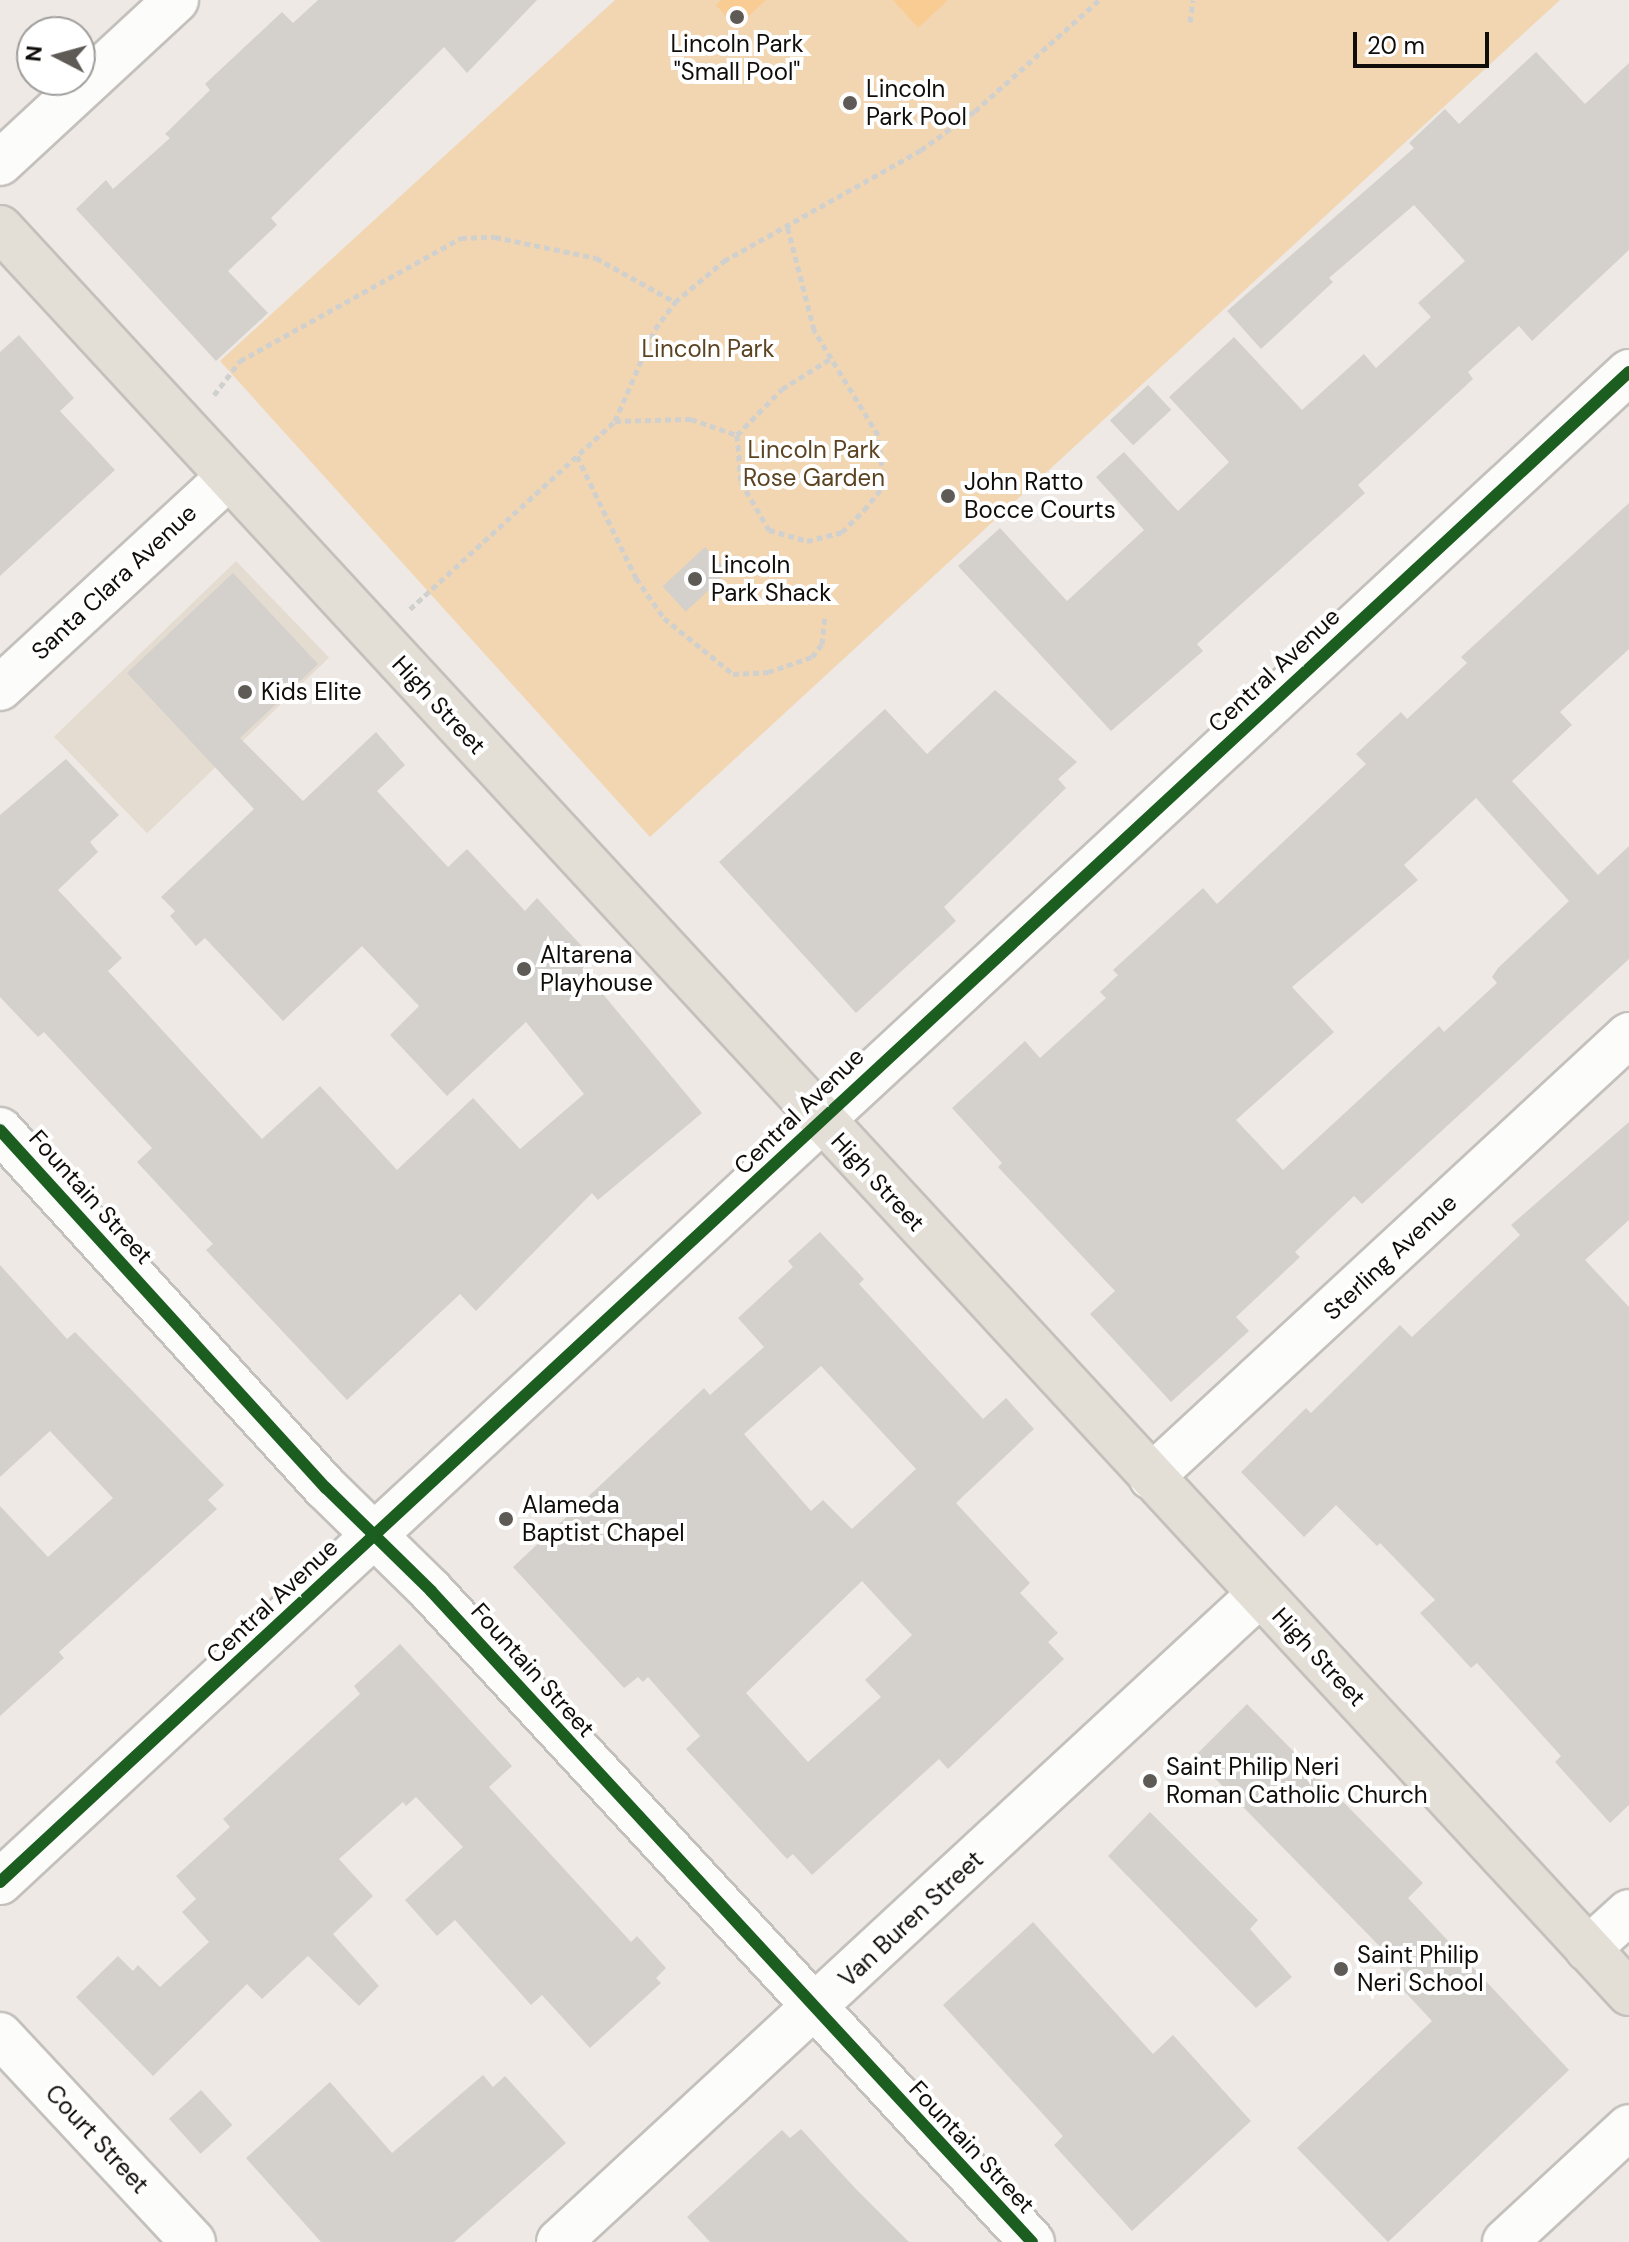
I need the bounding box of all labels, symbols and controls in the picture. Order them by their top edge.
marker: Lincoln Park "Small Pool" [728,8,746,26]
north arrow [16,16,96,96]
scale bar [1357,16,1493,66]
place label: Lincoln Park "Small Pool" [670,30,804,86]
text: 20 m [1367,30,1425,61]
text: N [18,44,49,63]
place label: Lincoln Park Pool [866,75,967,131]
marker: Lincoln Park Pool [841,94,859,112]
park label: Lincoln Park [641,335,775,363]
park label: Lincoln Park Rose Garden [743,436,885,492]
place label: John Ratto Bocce Courts [964,468,1116,524]
marker: John Ratto Bocce Courts [939,487,957,505]
street label: Santa Clara Avenue [26,498,202,666]
place label: Lincoln Park Shack [711,551,831,607]
marker: Lincoln Park Shack [686,570,704,588]
street label: Central Avenue [1202,602,1346,738]
street label: High Street [386,650,492,760]
place label: Kids Elite [261,678,362,706]
marker: Kids Elite [236,683,254,701]
place label: Altarena Playhouse [540,941,653,997]
marker: Altarena Playhouse [515,960,533,978]
street label: Central Avenue [728,1042,870,1180]
street label: Fountain Street [23,1124,159,1270]
street label: High Street [825,1127,931,1237]
street label: Sterling Avenue [1317,1188,1463,1326]
place label: Alameda Baptist Chapel [522,1491,685,1547]
marker: Alameda Baptist Chapel [497,1510,515,1528]
street label: Central Avenue [200,1533,344,1669]
street label: Fountain Street [465,1597,601,1743]
street label: High Street [1266,1602,1372,1712]
place label: Saint Philip Neri Roman Catholic Church [1166,1753,1428,1809]
marker: Saint Philip Neri Roman Catholic Church [1141,1772,1159,1790]
street label: Van Buren Street [833,1845,989,1993]
place label: Saint Philip Neri School [1357,1941,1484,1997]
marker: Saint Philip Neri School [1332,1960,1350,1978]
street label: Fountain Street [903,2075,1041,2219]
street label: Court Street [39,2079,155,2199]

